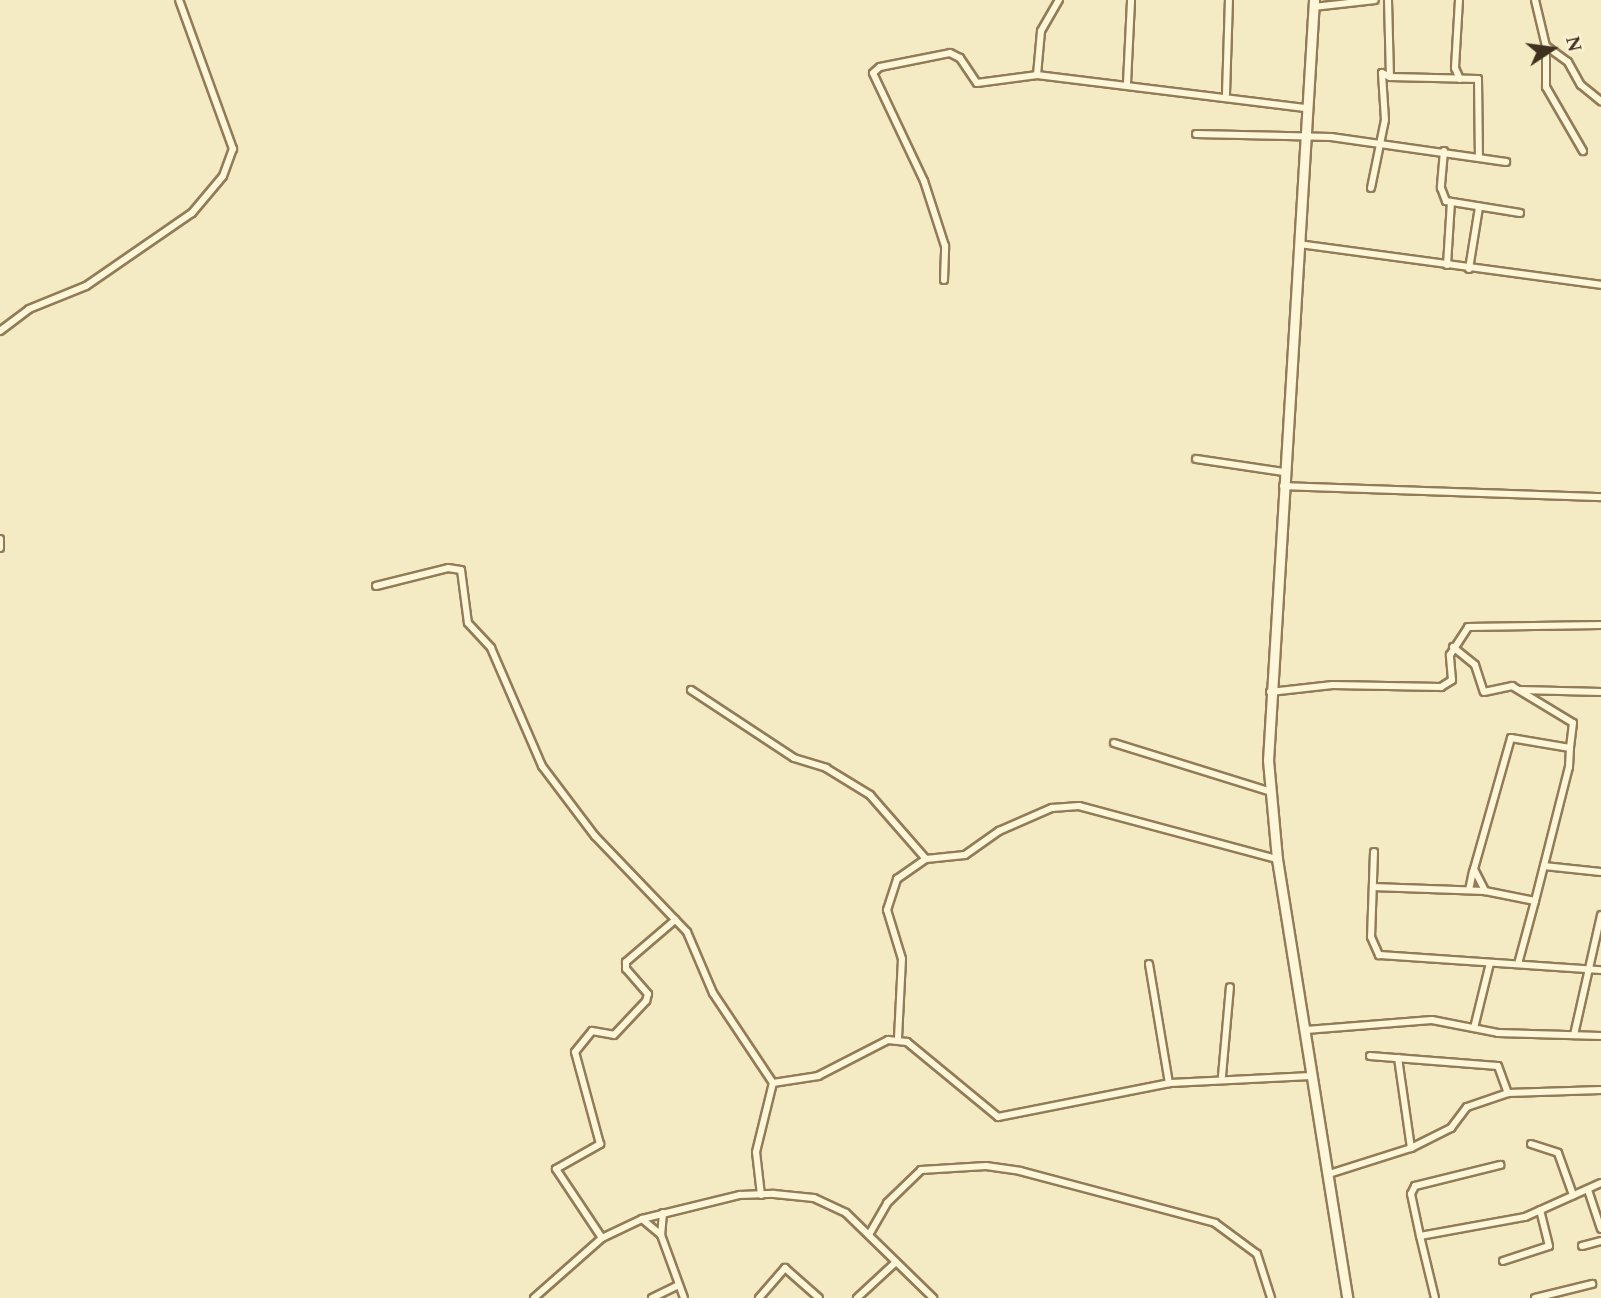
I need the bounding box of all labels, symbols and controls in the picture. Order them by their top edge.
north arrow [1517,14,1587,84]
text: N [1557,33,1589,55]

